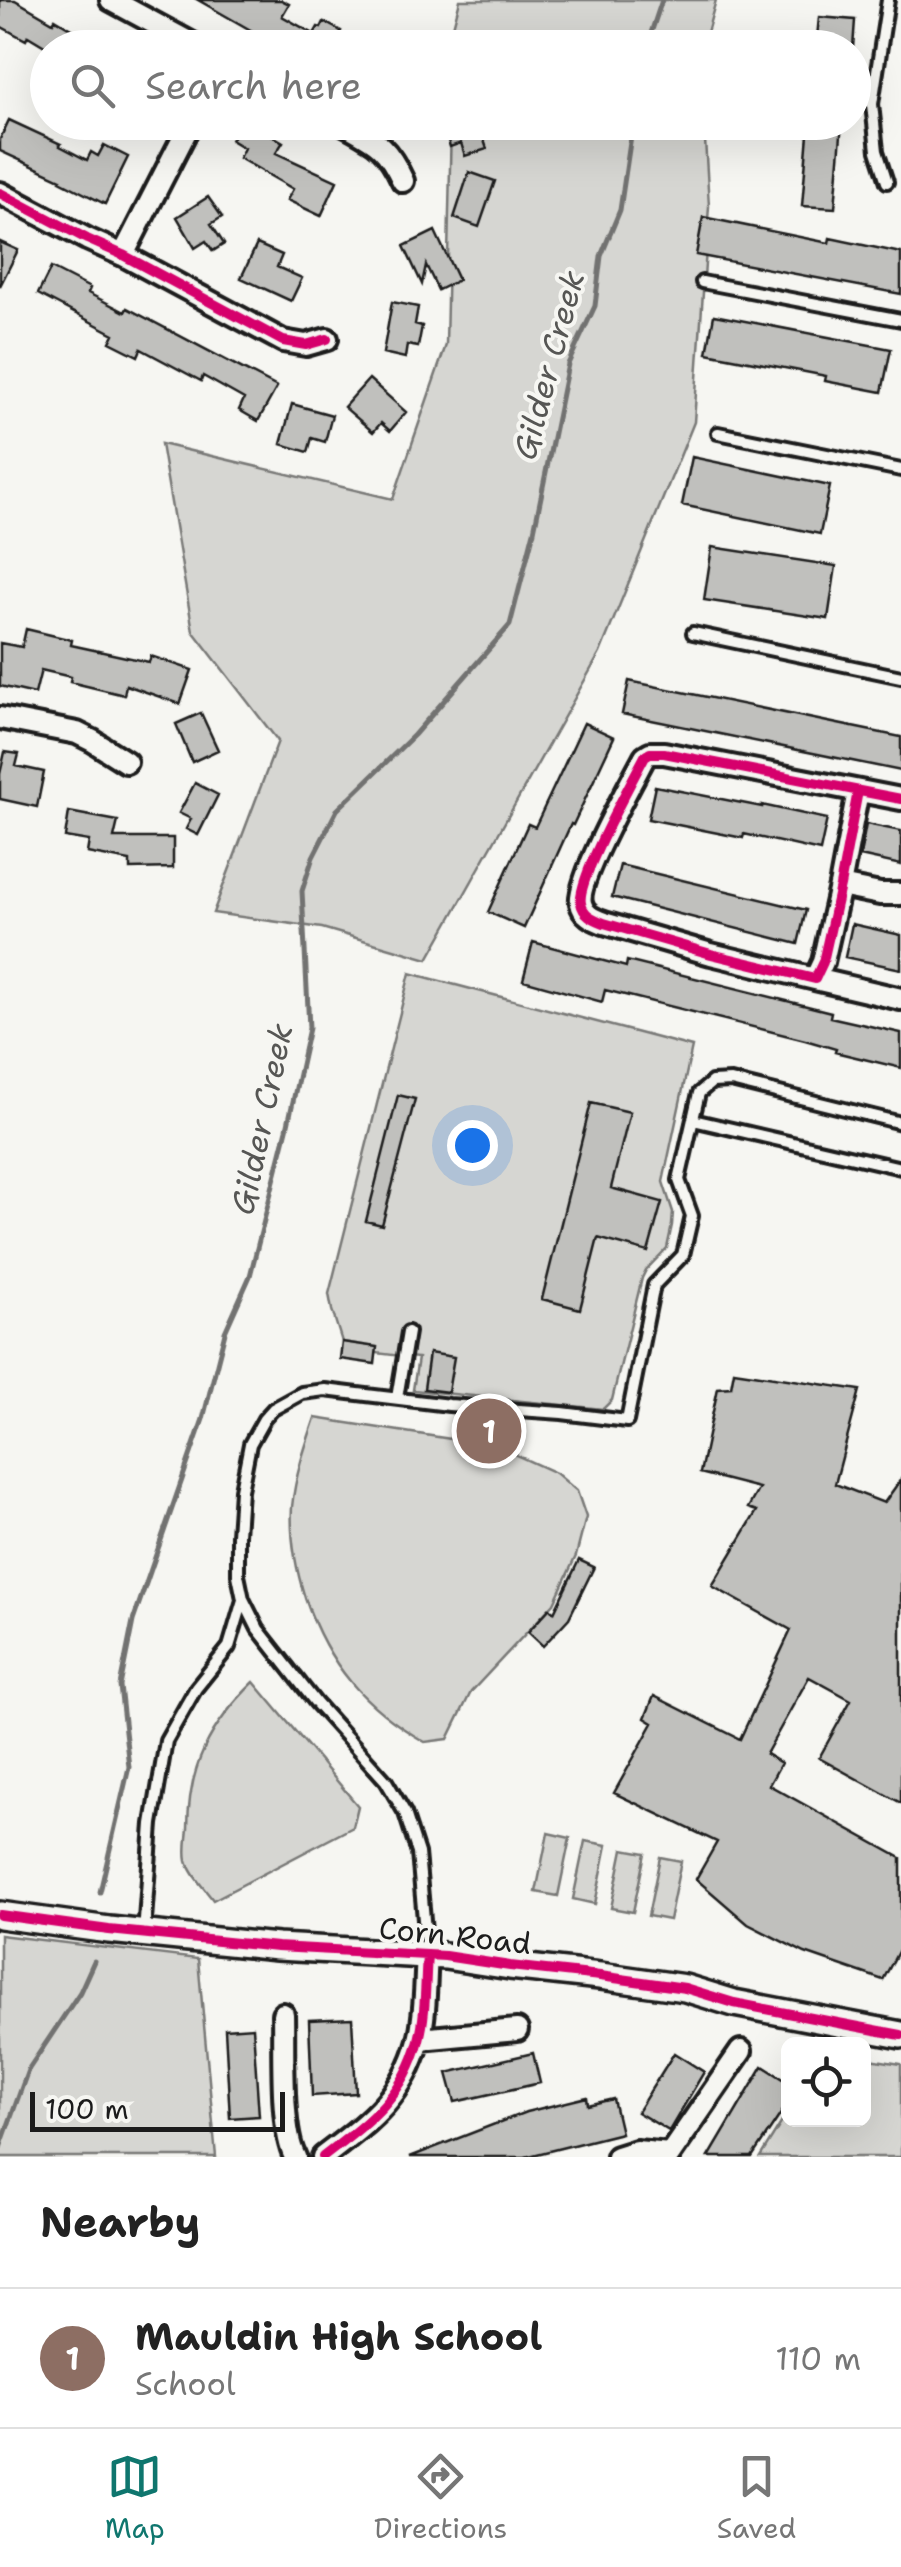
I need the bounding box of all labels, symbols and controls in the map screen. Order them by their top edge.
search box [30,30,871,140]
icon: search [65,58,120,113]
text: Search here [145,60,362,111]
water label: Gilder Creek [503,266,594,464]
water label: Gilder Creek [220,1020,303,1218]
your location [447,1120,498,1171]
pin: 1 [456,1394,522,1468]
street label: Corn Road [377,1907,533,1964]
map controls [781,2037,871,2127]
button: locate [781,2037,871,2127]
scale bar [30,2087,285,2132]
text: 100 m [45,2090,129,2128]
text: Nearby [40,2194,200,2250]
text: Mauldin High School [135,2311,542,2362]
text: 1 [65,2337,80,2380]
text: 110 m [775,2337,861,2380]
text: School [135,2362,236,2405]
tab: Map [105,2449,165,2547]
tab: Directions [374,2449,507,2547]
tab: Saved [717,2449,796,2547]

